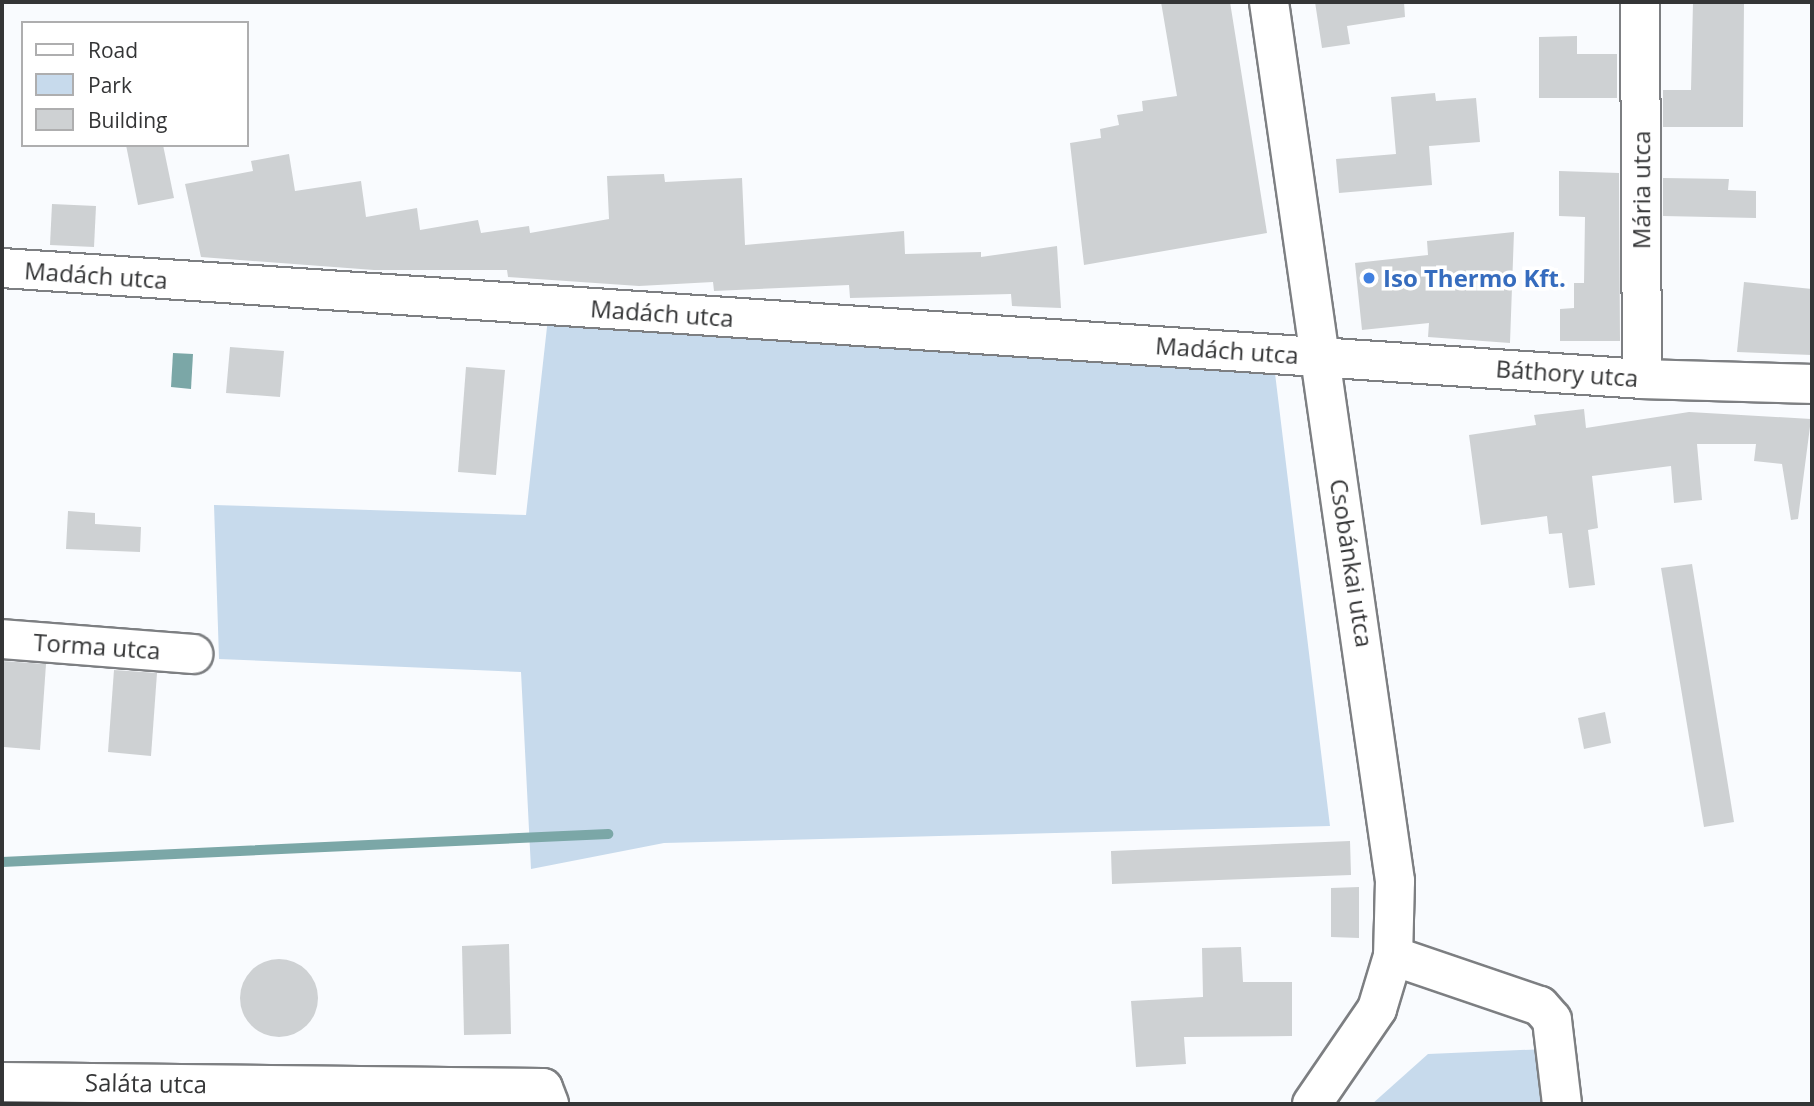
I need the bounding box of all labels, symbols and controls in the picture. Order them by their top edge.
legend [21,21,248,147]
text: Road [88,36,138,64]
text: Park [88,71,132,99]
text: Building [88,106,167,134]
street label: Mária utca [1627,131,1655,249]
street label: Madách utca [23,256,169,294]
place label: Iso Thermo Kft. [1383,264,1566,292]
marker: Iso Thermo Kft. [1361,270,1377,286]
street label: Madách utca [589,294,735,332]
street label: Madách utca [1154,331,1300,369]
street label: Báthory utca [1495,354,1639,392]
street label: Csobánkai utca [1324,477,1380,649]
street label: Torma utca [32,627,162,665]
street label: Saláta utca [85,1068,207,1098]

